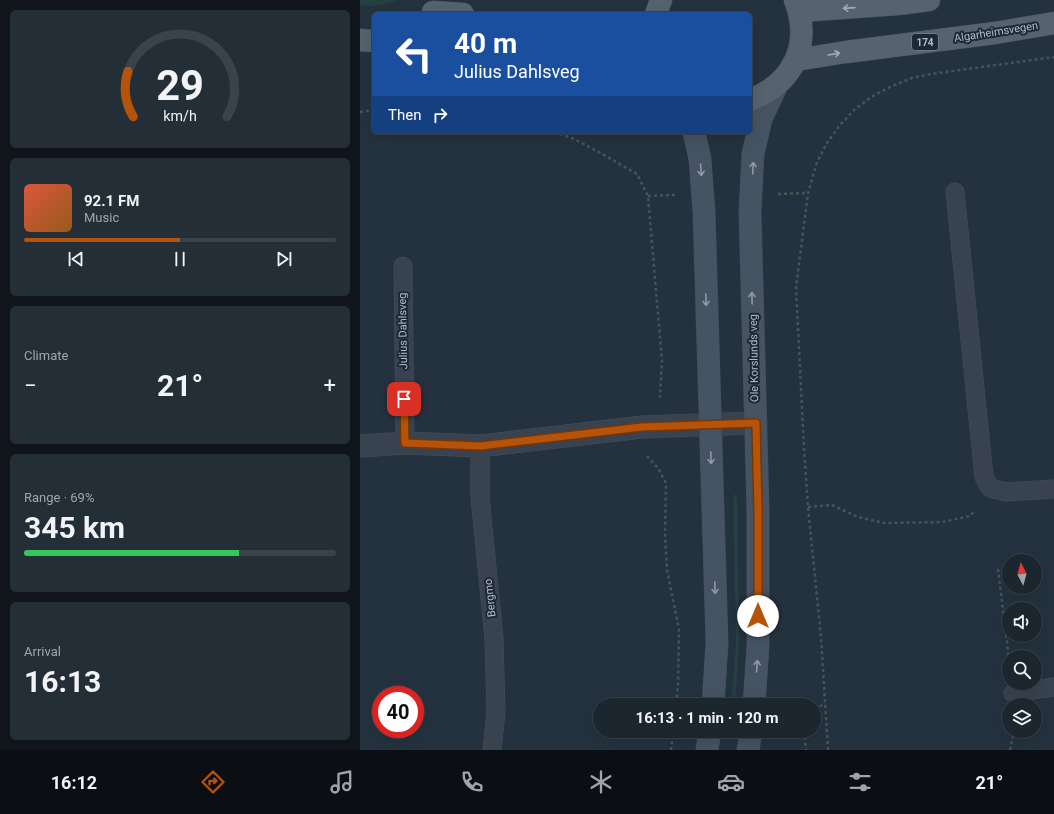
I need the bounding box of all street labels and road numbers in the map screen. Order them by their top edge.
street label: Algarheimsvegen [953,19,1039,45]
road number: 174 [912,34,938,50]
street label: Julius Dahlsveg [396,292,410,370]
street label: Ole Korslunds veg [747,314,761,402]
street label: Bergmo [482,578,498,618]

